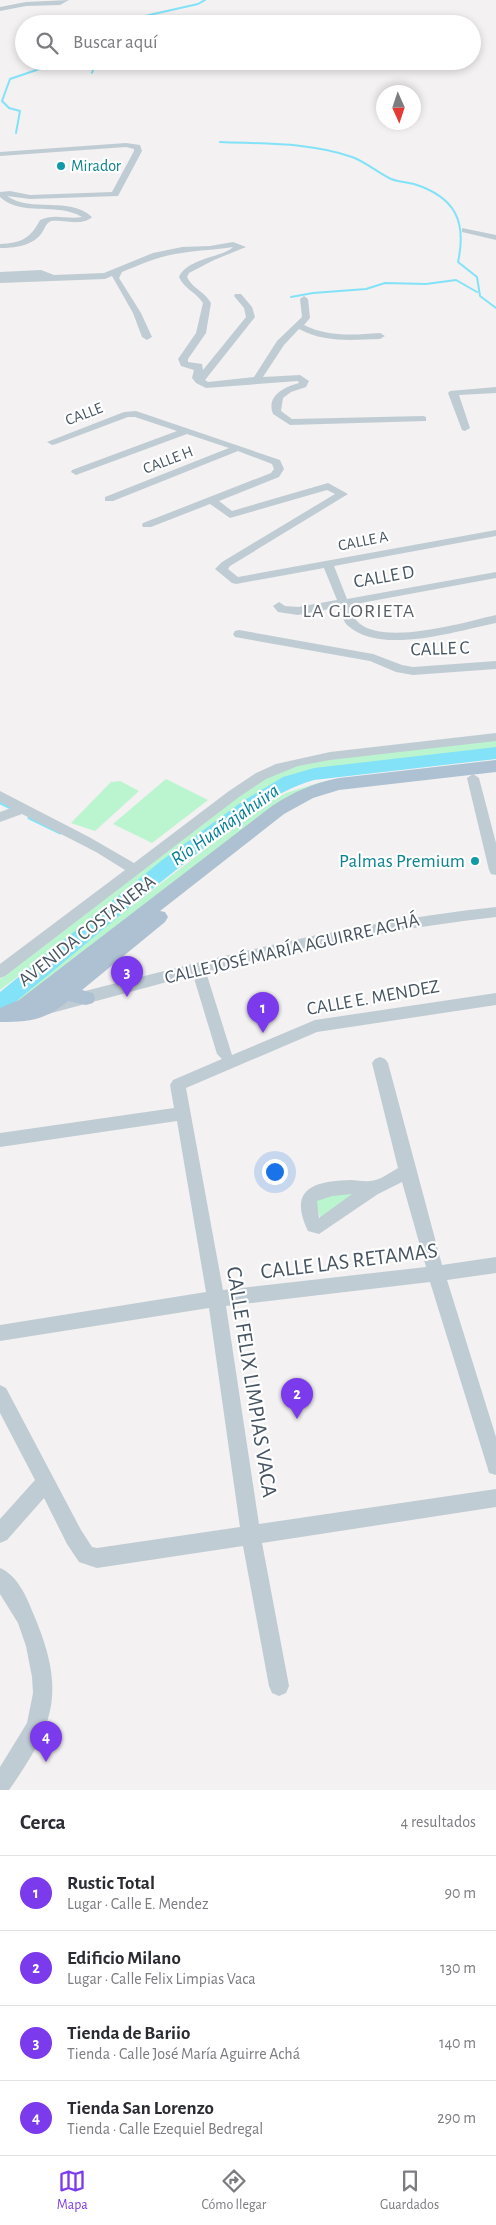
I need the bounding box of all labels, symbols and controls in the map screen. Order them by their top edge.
search box [15,15,481,70]
icon: search [33,29,61,57]
text: Buscar aquí [73,33,158,52]
north arrow [376,85,421,130]
place label: Mirador [71,158,122,174]
marker: Mirador [55,160,67,172]
street label: CALLE [63,400,105,428]
street label: CALLE H [141,443,195,477]
street label: CALLE A [337,528,389,554]
street label: CALLE D [352,562,416,592]
district label: LA GLORIETA [303,601,415,621]
street label: CALLE C [410,638,470,660]
water label: Río Huañajahuira [167,780,283,870]
place label: Palmas Premium [339,852,465,871]
marker: Palmas Premium [469,855,481,867]
street label: AVENIDA COSTANERA [15,872,159,990]
street label: CALLE JOSÉ MARÍA AGUIRRE ACHÁ [162,908,421,988]
pin: 3 [111,956,143,997]
street label: CALLE E. MENDEZ [305,977,441,1019]
pin: 1 [247,992,279,1033]
your location [262,1159,288,1185]
street label: CALLE LAS RETAMAS [259,1239,439,1283]
street label: CALLE FELIX LIMPIAS VACA [223,1265,281,1499]
pin: 2 [281,1378,313,1419]
pin: 4 [30,1721,62,1762]
text: Cerca [20,1812,66,1833]
text: 4 resultados [401,1814,476,1830]
text: Rustic Total [67,1874,155,1893]
text: 1 [33,1885,39,1901]
text: 90 m [445,1885,476,1901]
text: Lugar · Calle E. Mendez [67,1896,209,1912]
text: Edificio Milano [67,1949,181,1968]
text: 2 [32,1960,40,1976]
text: 130 m [440,1960,476,1976]
text: Lugar · Calle Felix Limpias Vaca [67,1971,256,1987]
text: Tienda de Bariio [67,2024,190,2043]
text: 3 [33,2035,39,2051]
text: 140 m [439,2035,476,2051]
text: Tienda · Calle José María Aguirre Achá [67,2046,300,2062]
text: Tienda San Lorenzo [67,2099,214,2118]
text: 4 [32,2110,40,2126]
text: 290 m [437,2110,476,2126]
text: Tienda · Calle Ezequiel Bedregal [67,2121,263,2137]
tab: Mapa [57,2167,88,2214]
tab: Cómo llegar [202,2167,266,2214]
tab: Guardados [380,2167,439,2214]

